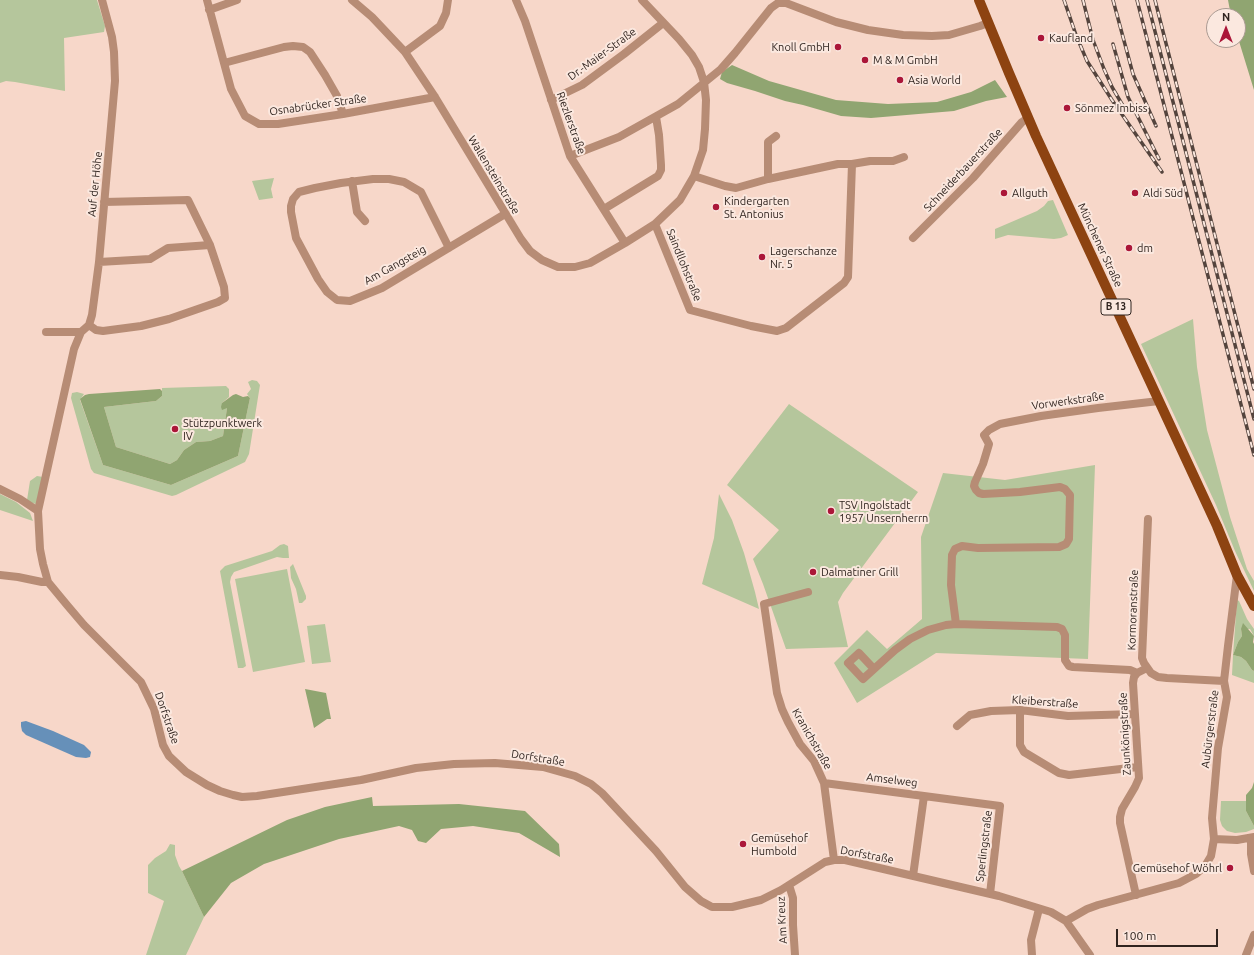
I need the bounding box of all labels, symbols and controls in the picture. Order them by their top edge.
north arrow [1206,8,1246,48]
text: N [1222,11,1230,23]
street label: Dr.-Maier-Straße [565,25,639,83]
place label: Kaufland [1049,31,1093,45]
marker: Kaufland [1036,33,1046,43]
place label: Knoll GmbH [771,40,830,54]
marker: Knoll GmbH [833,42,843,52]
place label: M & M GmbH [873,53,938,67]
marker: M & M GmbH [860,55,870,65]
place label: Asia World [908,73,961,87]
marker: Asia World [895,75,905,85]
street label: Riezlerstraße [554,90,588,156]
street label: Osnabrücker Straße [269,92,367,118]
place label: Sönmez Imbiss [1075,101,1148,115]
marker: Sönmez Imbiss [1062,103,1072,113]
street label: Schneiderbauerstraße [921,126,1005,214]
street label: Wallensteinstraße [465,133,523,217]
street label: Auf der Höhe [85,151,105,217]
place label: Allguth [1012,186,1048,200]
place label: Aldi Süd [1143,186,1183,200]
marker: Allguth [999,188,1009,198]
marker: Aldi Süd [1130,188,1140,198]
place label: Kindergarten St. Antonius [724,194,789,220]
street label: Münchener Straße [1075,201,1125,289]
marker: Kindergarten St. Antonius [711,202,721,212]
street label: Saindllohstraße [663,227,705,303]
place label: dm [1137,241,1153,255]
street label: Am Gangsteig [362,243,428,287]
marker: dm [1124,243,1134,253]
place label: Lagerschanze Nr. 5 [770,244,837,270]
marker: Lagerschanze Nr. 5 [757,252,767,262]
road number: B 13 [1101,299,1131,315]
street label: Vorwerkstraße [1031,389,1105,413]
place label: Stützpunktwerk IV [183,416,262,442]
marker: Stützpunktwerk IV [170,424,180,434]
place label: TSV Ingolstadt 1957 Unsernherrn [839,498,928,524]
marker: TSV Ingolstadt 1957 Unsernherrn [826,506,836,516]
place label: Dalmatiner Grill [821,565,898,579]
marker: Dalmatiner Grill [808,567,818,577]
street label: Kormoranstraße [1125,569,1141,651]
street label: Aubürgerstraße [1199,689,1221,769]
street label: Dorfstraße [152,690,182,746]
street label: Zaunkönigstraße [1116,692,1134,776]
street label: Kleiberstraße [1011,693,1079,711]
street label: Kranichstraße [789,706,835,772]
street label: Dorfstraße [510,747,566,769]
street label: Amselweg [866,770,918,790]
street label: Sperlingstraße [973,809,995,883]
place label: Gemüsehof Humbold [751,831,808,857]
marker: Gemüsehof Humbold [738,839,748,849]
street label: Dorfstraße [839,843,895,867]
place label: Gemüsehof Wöhrl [1133,861,1222,875]
marker: Gemüsehof Wöhrl [1225,863,1235,873]
street label: Am Kreuz [774,896,790,944]
scale bar [1118,921,1220,947]
text: 100 m [1123,929,1156,942]

